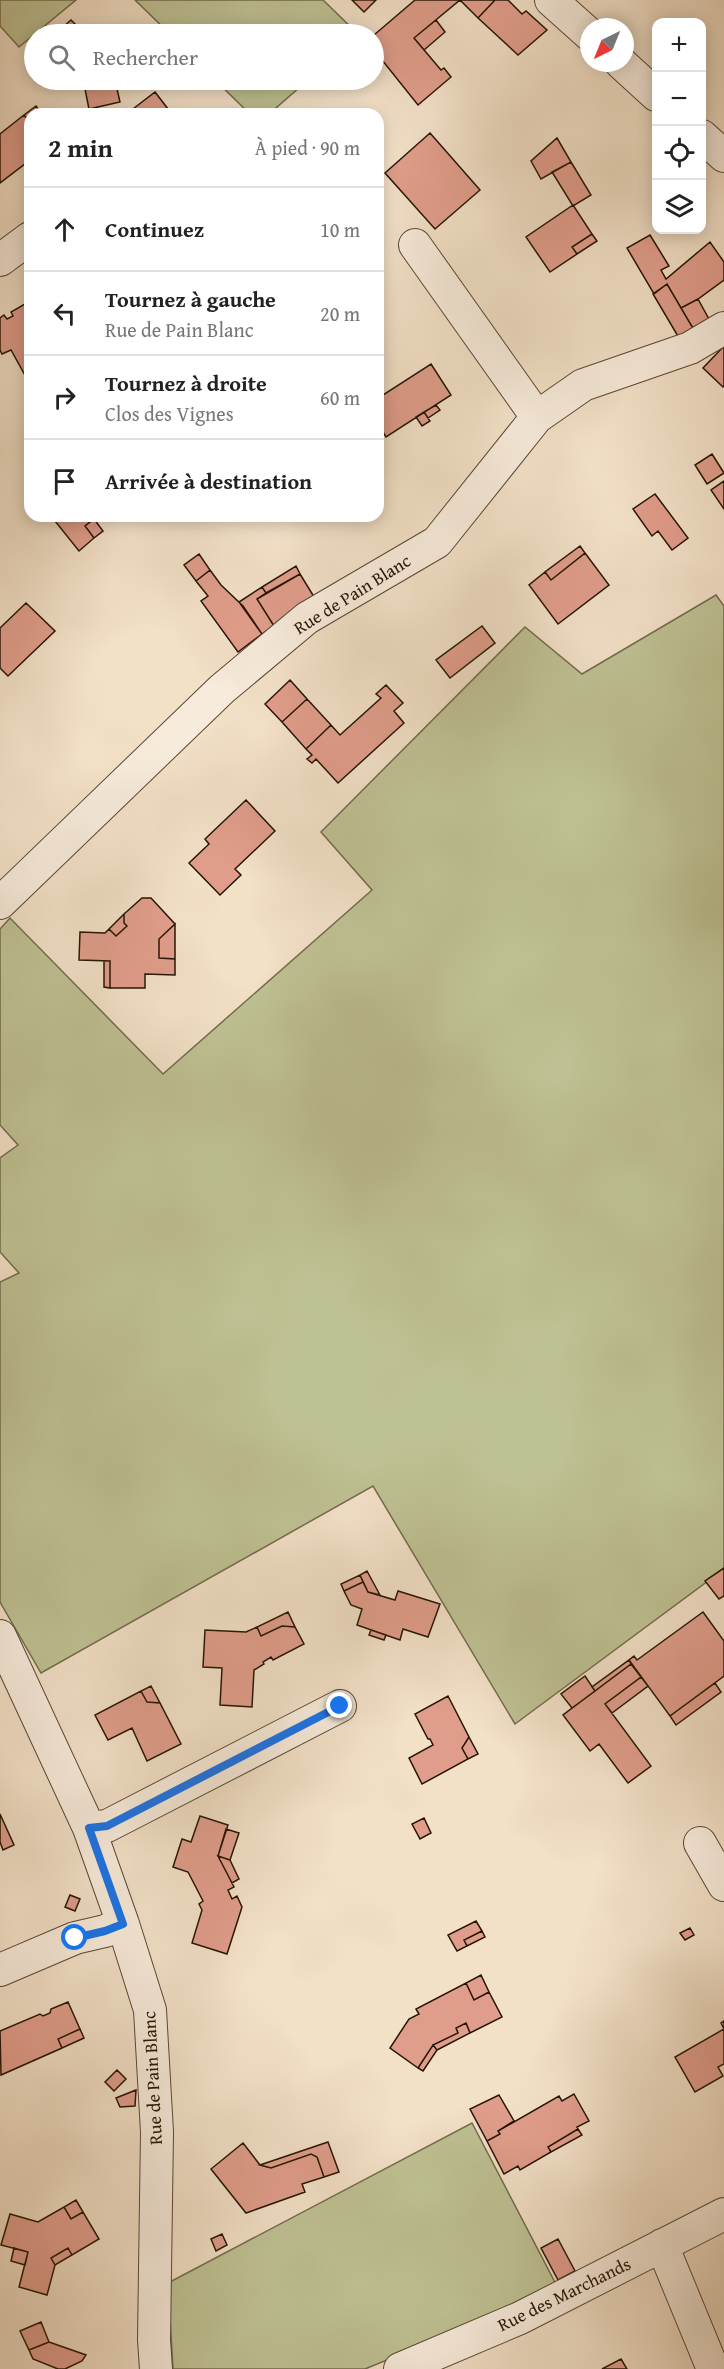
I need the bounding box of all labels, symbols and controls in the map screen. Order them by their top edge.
north arrow [580,18,634,72]
map controls [652,18,706,234]
button: + [652,18,706,72]
search box [24,24,384,90]
icon: search [45,41,78,74]
text: Rechercher [93,41,198,73]
button: − [652,72,706,126]
button: locate [652,126,706,180]
text: 2 min [48,128,113,167]
text: À pied · 90 m [255,133,360,162]
button: layers [652,180,706,234]
icon: ahead [48,213,81,246]
text: Continuez [105,213,204,245]
text: 10 m [320,215,360,244]
text: Tournez à gauche [105,283,276,315]
icon: left [48,297,81,330]
text: 20 m [320,299,360,328]
text: Rue de Pain Blanc [105,315,254,344]
text: Tournez à droite [105,367,267,399]
icon: right [48,381,81,414]
text: 60 m [320,383,360,412]
text: Clos des Vignes [105,399,234,428]
icon: arrive [48,465,81,498]
text: Arrivée à destination [105,465,312,497]
street label: Rue de Pain Blanc [288,547,416,641]
route end [326,1692,352,1718]
route start [61,1924,87,1950]
street label: Rue de Pain Blanc [135,2011,169,2145]
street label: Rue des Marchands [493,2250,635,2338]

